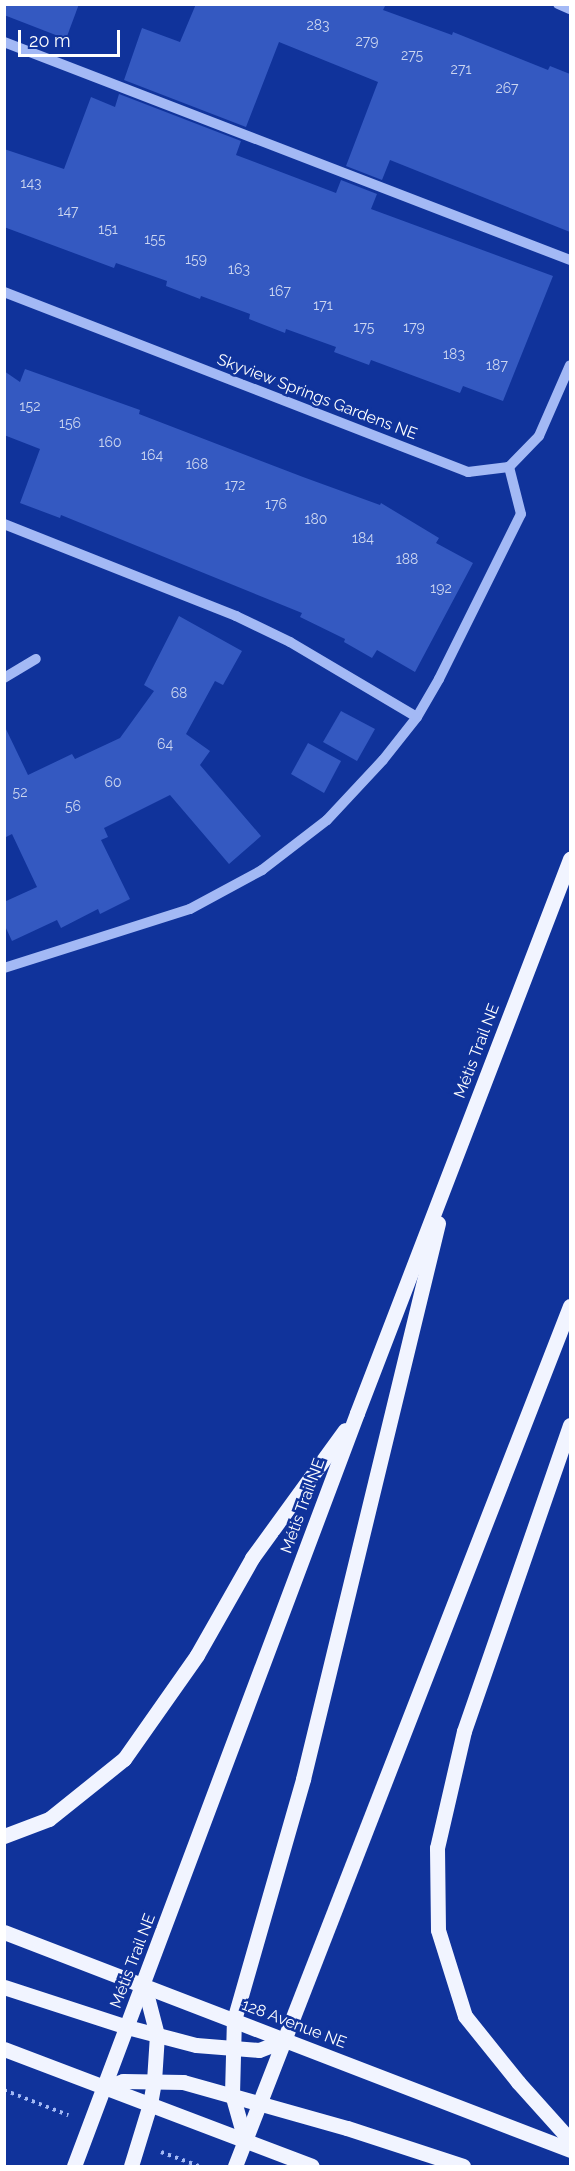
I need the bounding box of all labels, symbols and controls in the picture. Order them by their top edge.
house number: 283 [306,17,330,33]
scale bar [21,18,123,56]
text: 20 m [29,30,71,51]
house number: 279 [356,33,378,49]
house number: 275 [401,47,423,63]
house number: 271 [451,61,471,77]
house number: 267 [495,80,519,96]
house number: 143 [20,175,42,191]
house number: 147 [57,203,79,219]
house number: 151 [98,221,118,237]
house number: 155 [144,231,166,247]
house number: 159 [185,251,207,267]
house number: 163 [228,261,250,277]
house number: 167 [269,283,291,299]
house number: 171 [313,297,333,313]
house number: 175 [354,319,374,335]
house number: 179 [403,319,425,335]
house number: 183 [443,346,465,362]
street label: Skyview Springs Gardens NE [214,350,420,444]
house number: 187 [486,357,508,373]
house number: 152 [20,398,40,414]
house number: 156 [59,415,81,431]
house number: 160 [98,434,122,450]
house number: 164 [141,447,163,463]
house number: 168 [186,456,208,472]
house number: 172 [225,477,245,493]
house number: 176 [265,496,287,512]
house number: 180 [305,511,327,527]
house number: 184 [352,530,374,546]
house number: 188 [396,551,418,567]
house number: 192 [430,580,452,596]
house number: 68 [171,685,187,701]
house number: 64 [157,736,173,752]
house number: 60 [104,774,122,790]
house number: 52 [13,784,27,800]
house number: 56 [65,798,81,814]
street label: Métis Trail NE [450,1001,504,1101]
street label: Métis Trail NE [277,1455,329,1557]
street label: Métis Trail NE [106,1911,160,2011]
street label: 128 Avenue NE [239,1995,349,2053]

